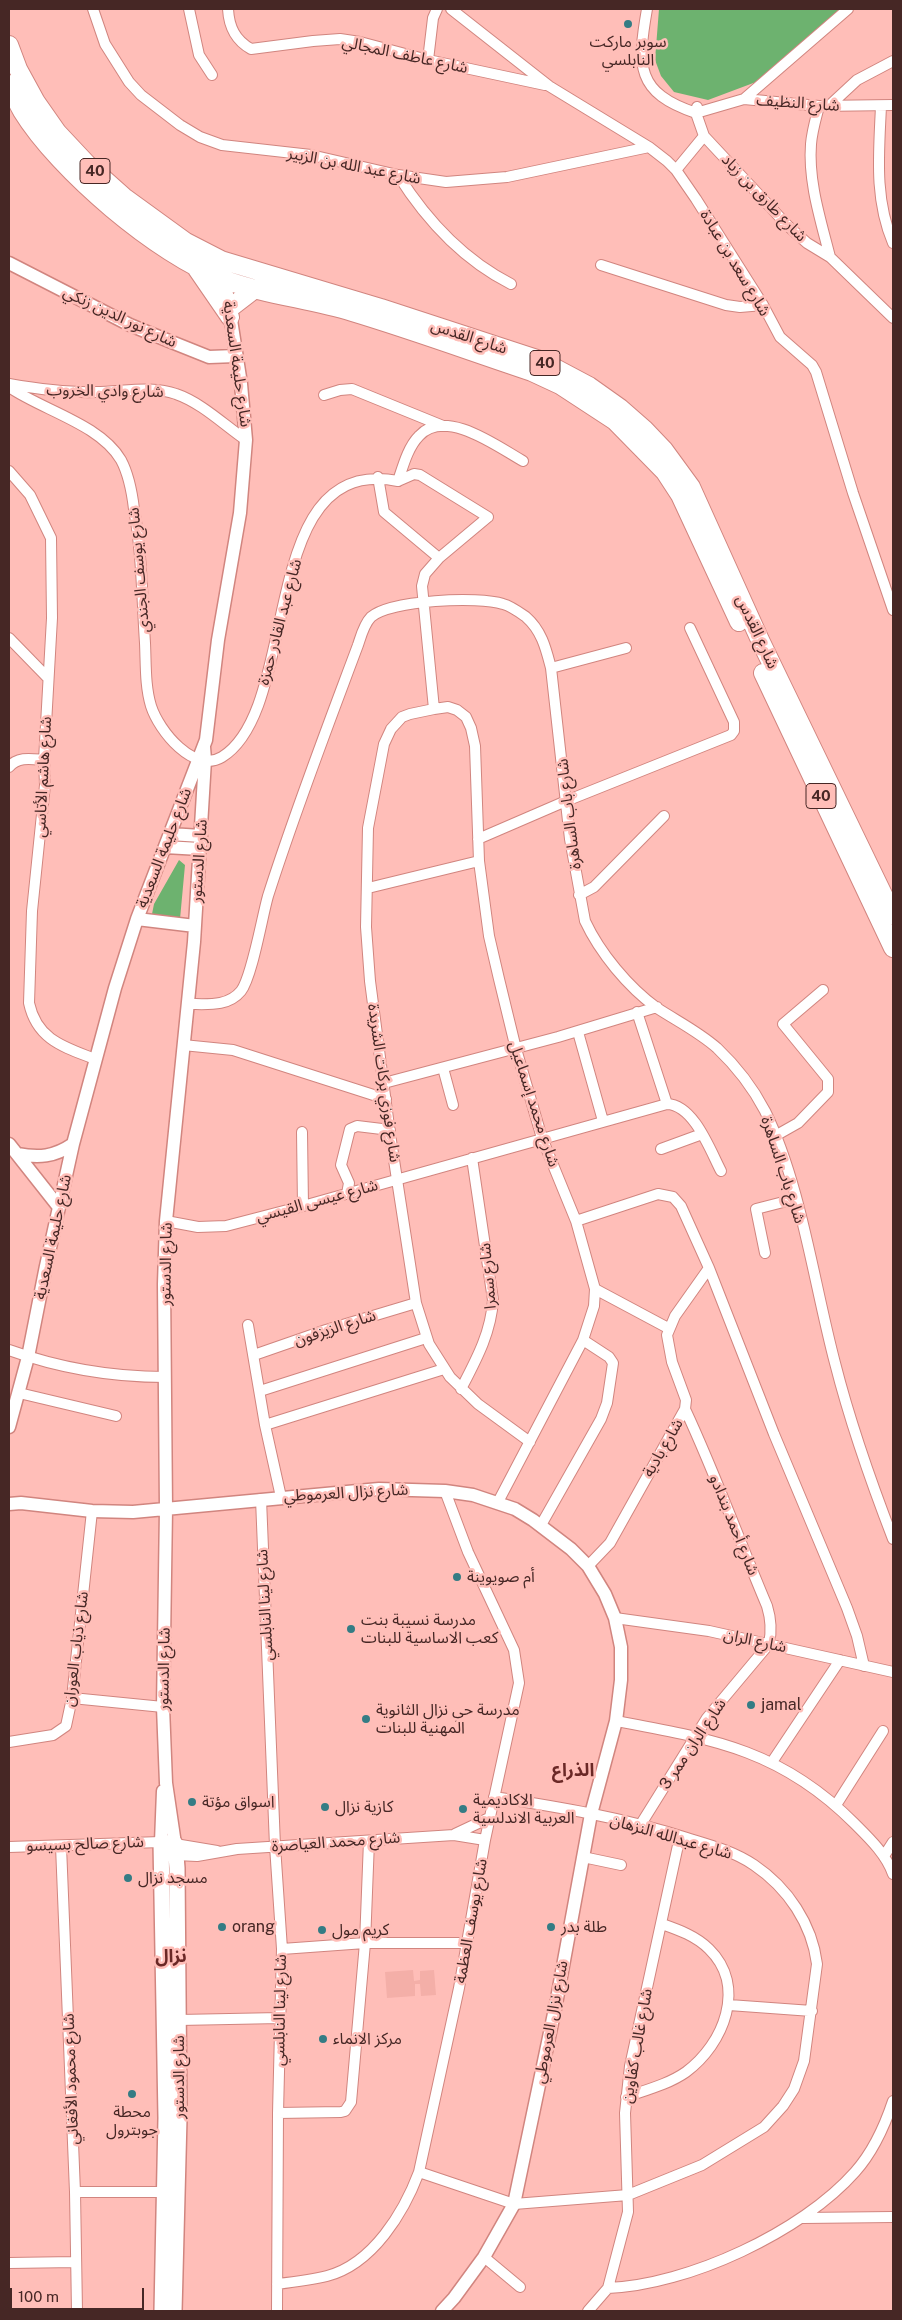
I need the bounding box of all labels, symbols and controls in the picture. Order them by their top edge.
marker: سوبر ماركت النابلسي [622,18,634,30]
street label: شارع عاطف المجالي [340,32,470,78]
place label: سوبر ماركت النابلسي [590,32,666,70]
street label: شارع النظيف [756,91,840,115]
street label: شارع عبد الله بن الزبير [286,144,422,188]
street label: شارع طارق بن زياد [717,150,811,246]
road number: 40 [80,158,110,184]
street label: شارع سعد بن عبادة [696,206,774,320]
street label: شارع نور الدين زنكي [60,282,180,352]
street label: شارع حليمة السعدية [219,300,255,428]
street label: شارع القدس [429,316,509,358]
road number: 40 [530,350,560,376]
street label: شارع وادي الخروب [46,380,164,402]
street label: شارع يوسف الجندي [124,507,154,633]
street label: شارع عبد القادر حمزة [254,557,306,687]
street label: شارع القدس [732,592,782,672]
street label: شارع هاشم الأتاسي [30,716,56,838]
street label: شارع باب الساهرة [553,758,585,870]
road number: 40 [806,784,836,808]
street label: شارع حليمة السعدية [132,785,196,911]
street label: شارع الدستور [187,819,211,903]
street label: شارع فوزي بركات الشريدة [363,1002,405,1164]
street label: شارع محمد إسماعيل [505,1039,563,1169]
street label: شارع باب الساهرة [757,1114,809,1226]
street label: شارع حليمة السعدية [30,1173,76,1301]
street label: شارع عيسى القيسي [254,1175,380,1227]
street label: شارع الدستور [156,1222,176,1306]
street label: شارع سمرا [476,1242,500,1310]
street label: شارع الزيزفون [292,1306,378,1350]
street label: شارع بادية [639,1415,687,1481]
street label: شارع أحمد بندادو [705,1472,763,1578]
street label: شارع نزال العرموطي [283,1480,409,1506]
street label: شارع لينا النابلسي [252,1549,278,1661]
place label: أم صويوينة [467,1567,535,1587]
marker: أم صويوينة [451,1571,463,1583]
street label: شارع ذياب العوران [59,1590,93,1708]
place label: مدرسة نسيبة بنت كعب الاساسية للبنات [361,1610,498,1648]
marker: مدرسة نسيبة بنت كعب الاساسية للبنات [345,1623,357,1635]
street label: شارع الران [722,1625,788,1657]
street label: شارع الدستور [154,1627,174,1711]
street label: شارع الران ممر 3 [656,1695,730,1793]
place label: jamal [761,1695,802,1715]
marker: jamal [745,1699,757,1711]
place label: مدرسة حي نزال الثانوية المهنية للبنات [376,1700,520,1738]
marker: مدرسة حي نزال الثانوية المهنية للبنات [360,1713,372,1725]
district label: الذراع [552,1759,594,1781]
place label: الاكاديمية العربية الاندلسية [473,1790,575,1828]
place label: اسواق مؤتة [202,1792,274,1812]
marker: اسواق مؤتة [186,1796,198,1808]
place label: كازية نزال [335,1797,393,1817]
marker: كازية نزال [319,1801,331,1813]
marker: الاكاديمية العربية الاندلسية [457,1803,469,1815]
street label: شارع عبدالله النزهان [608,1810,734,1864]
street label: شارع محمد العياصرة [271,1828,401,1856]
street label: شارع صالح بسيسو [26,1832,144,1856]
street label: شارع يوسف العظمة [451,1857,491,1985]
place label: مسجد نزال [138,1868,208,1888]
marker: مسجد نزال [122,1872,134,1884]
place label: orang [232,1917,275,1937]
place label: طلة بدر [561,1917,607,1937]
place label: كريم مول [332,1920,389,1940]
marker: orang [216,1921,228,1933]
marker: طلة بدر [545,1921,557,1933]
marker: كريم مول [316,1924,328,1936]
district label: نزال [155,1945,187,1967]
street label: شارع لينا النابلسي [269,1954,291,2066]
street label: شارع نزال العرموطي [530,1959,572,2085]
street label: شارع غالب كفاوين [617,1987,657,2105]
street label: شارع محمود الأفغاني [59,2013,83,2145]
place label: مركز الانماء [333,2029,402,2049]
marker: مركز الانماء [317,2033,329,2045]
street label: شارع الدستور [169,2035,189,2119]
marker: محطة جوبترول [126,2088,138,2100]
place label: محطة جوبترول [106,2102,158,2140]
scale bar [12,2278,146,2310]
text: 100 m [18,2288,59,2305]

